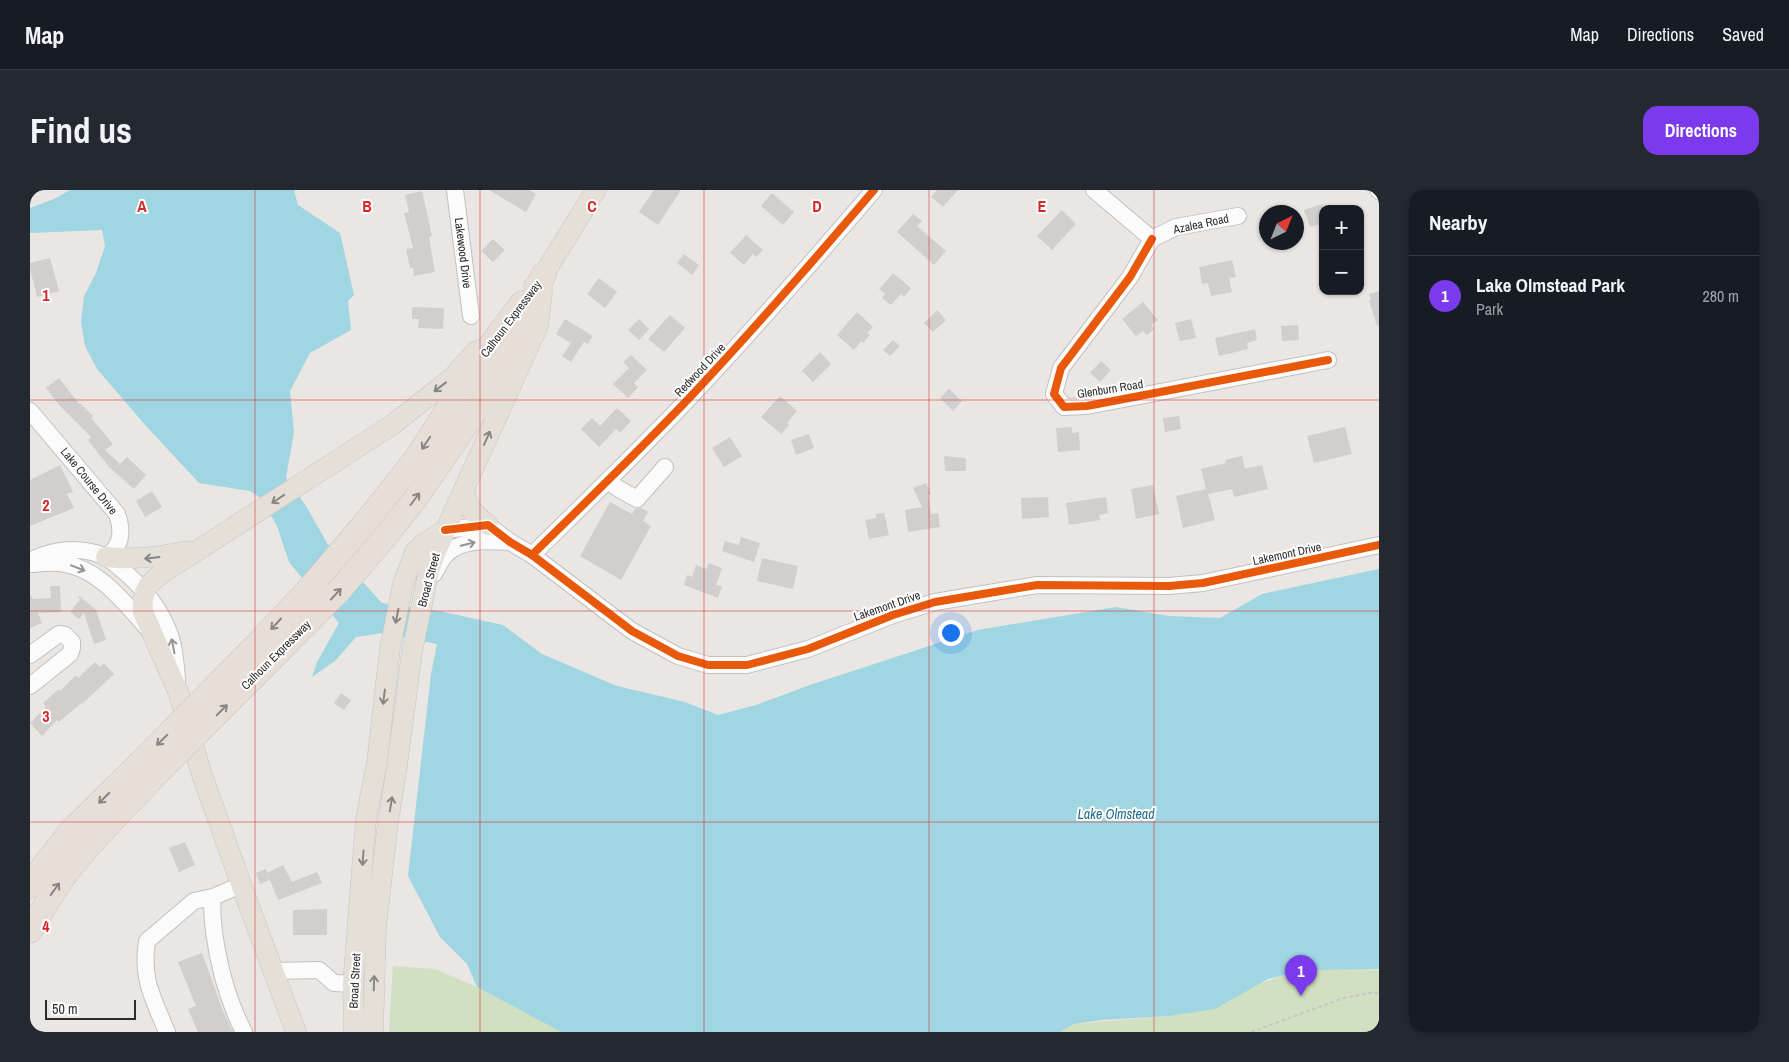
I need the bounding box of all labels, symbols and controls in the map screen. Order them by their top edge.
text: Map [25,19,64,51]
text: Map [1570,22,1599,47]
text: Directions [1627,22,1694,47]
text: Saved [1722,22,1764,47]
button: Directions [1643,106,1759,155]
text: Find us [30,107,132,154]
text: A [137,195,147,217]
text: B [362,195,372,217]
text: C [587,195,597,217]
text: D [812,195,822,217]
text: E [1038,195,1047,217]
north arrow [1259,205,1304,250]
map controls [1319,205,1364,295]
button: + [1319,205,1364,250]
text: Nearby [1429,208,1487,237]
street label: Azalea Road [1171,210,1230,238]
street label: Lakewood Drive [451,217,475,289]
button: − [1319,250,1364,295]
text: Lake Olmstead Park [1476,272,1625,298]
street label: Calhoun Expressway [477,277,545,361]
text: 1 [42,284,50,306]
text: 1 [1441,285,1449,307]
text: 280 m [1703,285,1739,307]
text: Park [1476,298,1503,320]
street label: Redwood Drive [671,340,729,400]
street label: Glenburn Road [1076,376,1144,402]
one-way arrow [433,382,447,392]
one-way arrow [483,431,493,446]
one-way arrow [421,436,431,450]
street label: Lake Course Drive [57,444,121,518]
one-way arrow [409,493,420,506]
text: 2 [42,494,50,516]
one-way arrow [271,494,285,504]
one-way arrow [459,539,475,548]
street label: Lakemont Drive [1251,539,1323,569]
street label: Broad Street [414,551,444,609]
one-way arrow [144,553,160,563]
one-way arrow [70,564,85,573]
street label: Lakemont Drive [852,587,922,625]
one-way arrow [330,588,342,600]
one-way arrow [391,608,401,624]
street label: Calhoun Expressway [238,617,314,693]
one-way arrow [270,618,282,631]
your location [938,620,964,646]
one-way arrow [167,639,177,655]
one-way arrow [379,688,389,704]
one-way arrow [216,704,229,716]
text: 3 [42,705,50,727]
one-way arrow [156,734,168,747]
one-way arrow [98,792,110,804]
one-way arrow [386,797,396,813]
water label: Lake Olmstead [1077,805,1155,823]
one-way arrow [358,849,368,865]
one-way arrow [50,882,60,896]
text: 4 [42,915,50,937]
street label: Broad Street [346,953,364,1009]
pin: 1 [1285,955,1317,996]
one-way arrow [369,976,378,992]
scale bar [45,997,136,1020]
text: 50 m [52,1000,78,1018]

